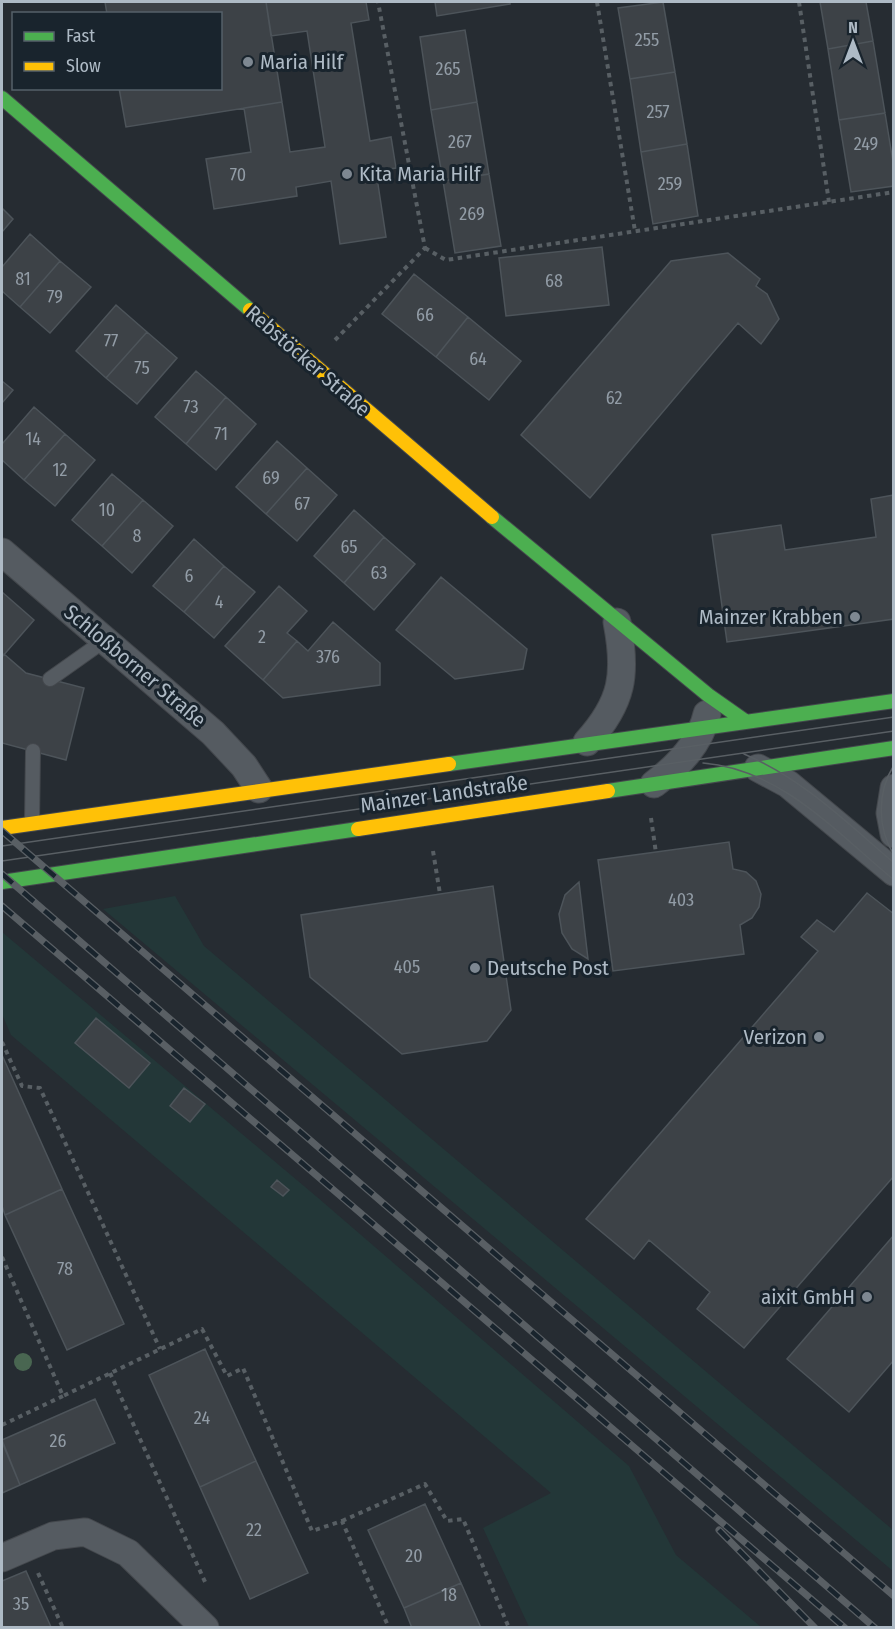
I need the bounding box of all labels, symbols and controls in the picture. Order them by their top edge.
legend [12,12,222,90]
north arrow [823,12,883,72]
text: N [848,18,858,37]
text: Fast [66,25,95,47]
house number: 255 [635,29,659,51]
place label: Maria Hilf [260,49,345,75]
text: Slow [66,55,101,77]
marker: Maria Hilf [241,55,255,69]
house number: 265 [435,58,461,80]
house number: 257 [646,101,670,123]
house number: 267 [448,131,472,153]
house number: 249 [854,133,878,155]
place label: Kita Maria Hilf [359,161,482,187]
house number: 70 [230,164,246,186]
marker: Kita Maria Hilf [340,167,354,181]
house number: 259 [658,173,682,195]
house number: 269 [459,203,485,225]
house number: 81 [15,268,31,290]
house number: 68 [545,270,563,292]
house number: 79 [47,286,63,308]
street label: Rebstöcker Straße [240,300,376,422]
house number: 66 [416,304,434,326]
house number: 77 [104,330,118,352]
house number: 64 [469,348,487,370]
house number: 75 [134,357,150,379]
house number: 62 [606,387,622,409]
house number: 73 [183,396,199,418]
house number: 71 [214,423,228,445]
house number: 14 [25,428,41,450]
house number: 12 [53,459,68,481]
house number: 69 [262,467,280,489]
house number: 67 [294,493,310,515]
house number: 10 [99,499,115,521]
house number: 8 [133,525,142,547]
house number: 65 [340,536,358,558]
house number: 63 [371,562,387,584]
house number: 6 [185,565,194,587]
house number: 4 [215,591,224,613]
street label: Schloßborner Straße [59,599,211,733]
place label: Mainzer Krabben [699,604,843,630]
marker: Mainzer Krabben [848,610,862,624]
house number: 2 [258,626,266,648]
house number: 376 [316,646,340,668]
street label: Mainzer Landstraße [359,769,529,819]
house number: 403 [668,889,694,911]
place label: Deutsche Post [487,955,609,981]
house number: 405 [394,956,420,978]
marker: Deutsche Post [468,961,482,975]
place label: Verizon [744,1024,807,1050]
marker: Verizon [812,1030,826,1044]
house number: 78 [57,1258,73,1280]
place label: aixit GmbH [761,1284,855,1310]
marker: aixit GmbH [860,1290,874,1304]
house number: 24 [194,1407,210,1429]
house number: 26 [50,1430,67,1452]
house number: 22 [246,1519,262,1541]
house number: 20 [405,1545,423,1567]
house number: 18 [441,1584,457,1606]
house number: 35 [13,1593,29,1615]

